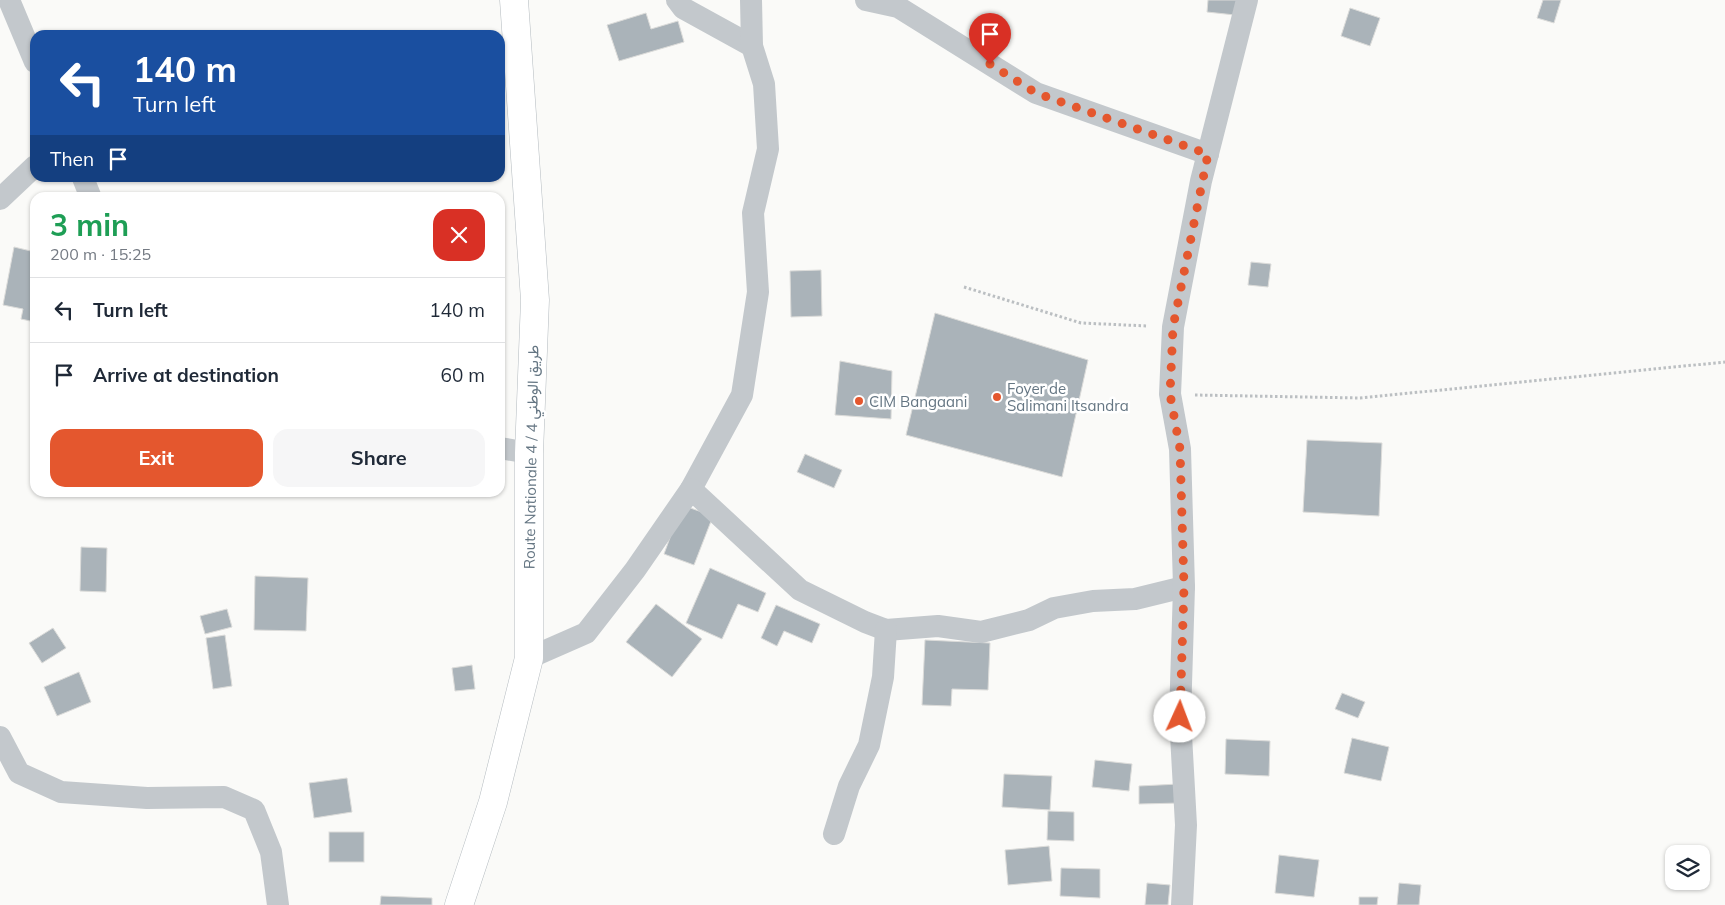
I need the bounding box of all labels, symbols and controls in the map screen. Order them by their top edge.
pin [969,13,1011,64]
icon: arrive [976,20,1004,48]
text: 140 m [133,47,237,91]
icon: left [50,50,115,115]
text: Turn left [133,90,216,118]
icon: arrive [104,145,132,173]
text: Then [50,147,94,171]
text: 3 min [50,206,129,244]
button: close [433,209,485,261]
text: 200 m · 15:25 [50,244,151,264]
icon: left [50,296,78,324]
text: Turn left [93,298,168,322]
text: 140 m [429,298,485,322]
street label: Route Nationale 4 / طريق الوطني 4 [520,344,546,569]
icon: arrive [50,361,78,389]
text: Arrive at destination [93,363,279,387]
text: 60 m [441,363,485,387]
place label: Foyer de Salimani Itsandra [1007,379,1129,415]
marker: Foyer de Salimani Itsandra [991,391,1003,403]
place label: CIM Bangaani [869,392,967,411]
marker: CIM Bangaani [853,395,865,407]
button: Exit [50,429,263,487]
button: Share [273,429,485,487]
position arrow [1153,690,1205,742]
map controls [1665,845,1710,890]
button: layers [1665,845,1710,890]

